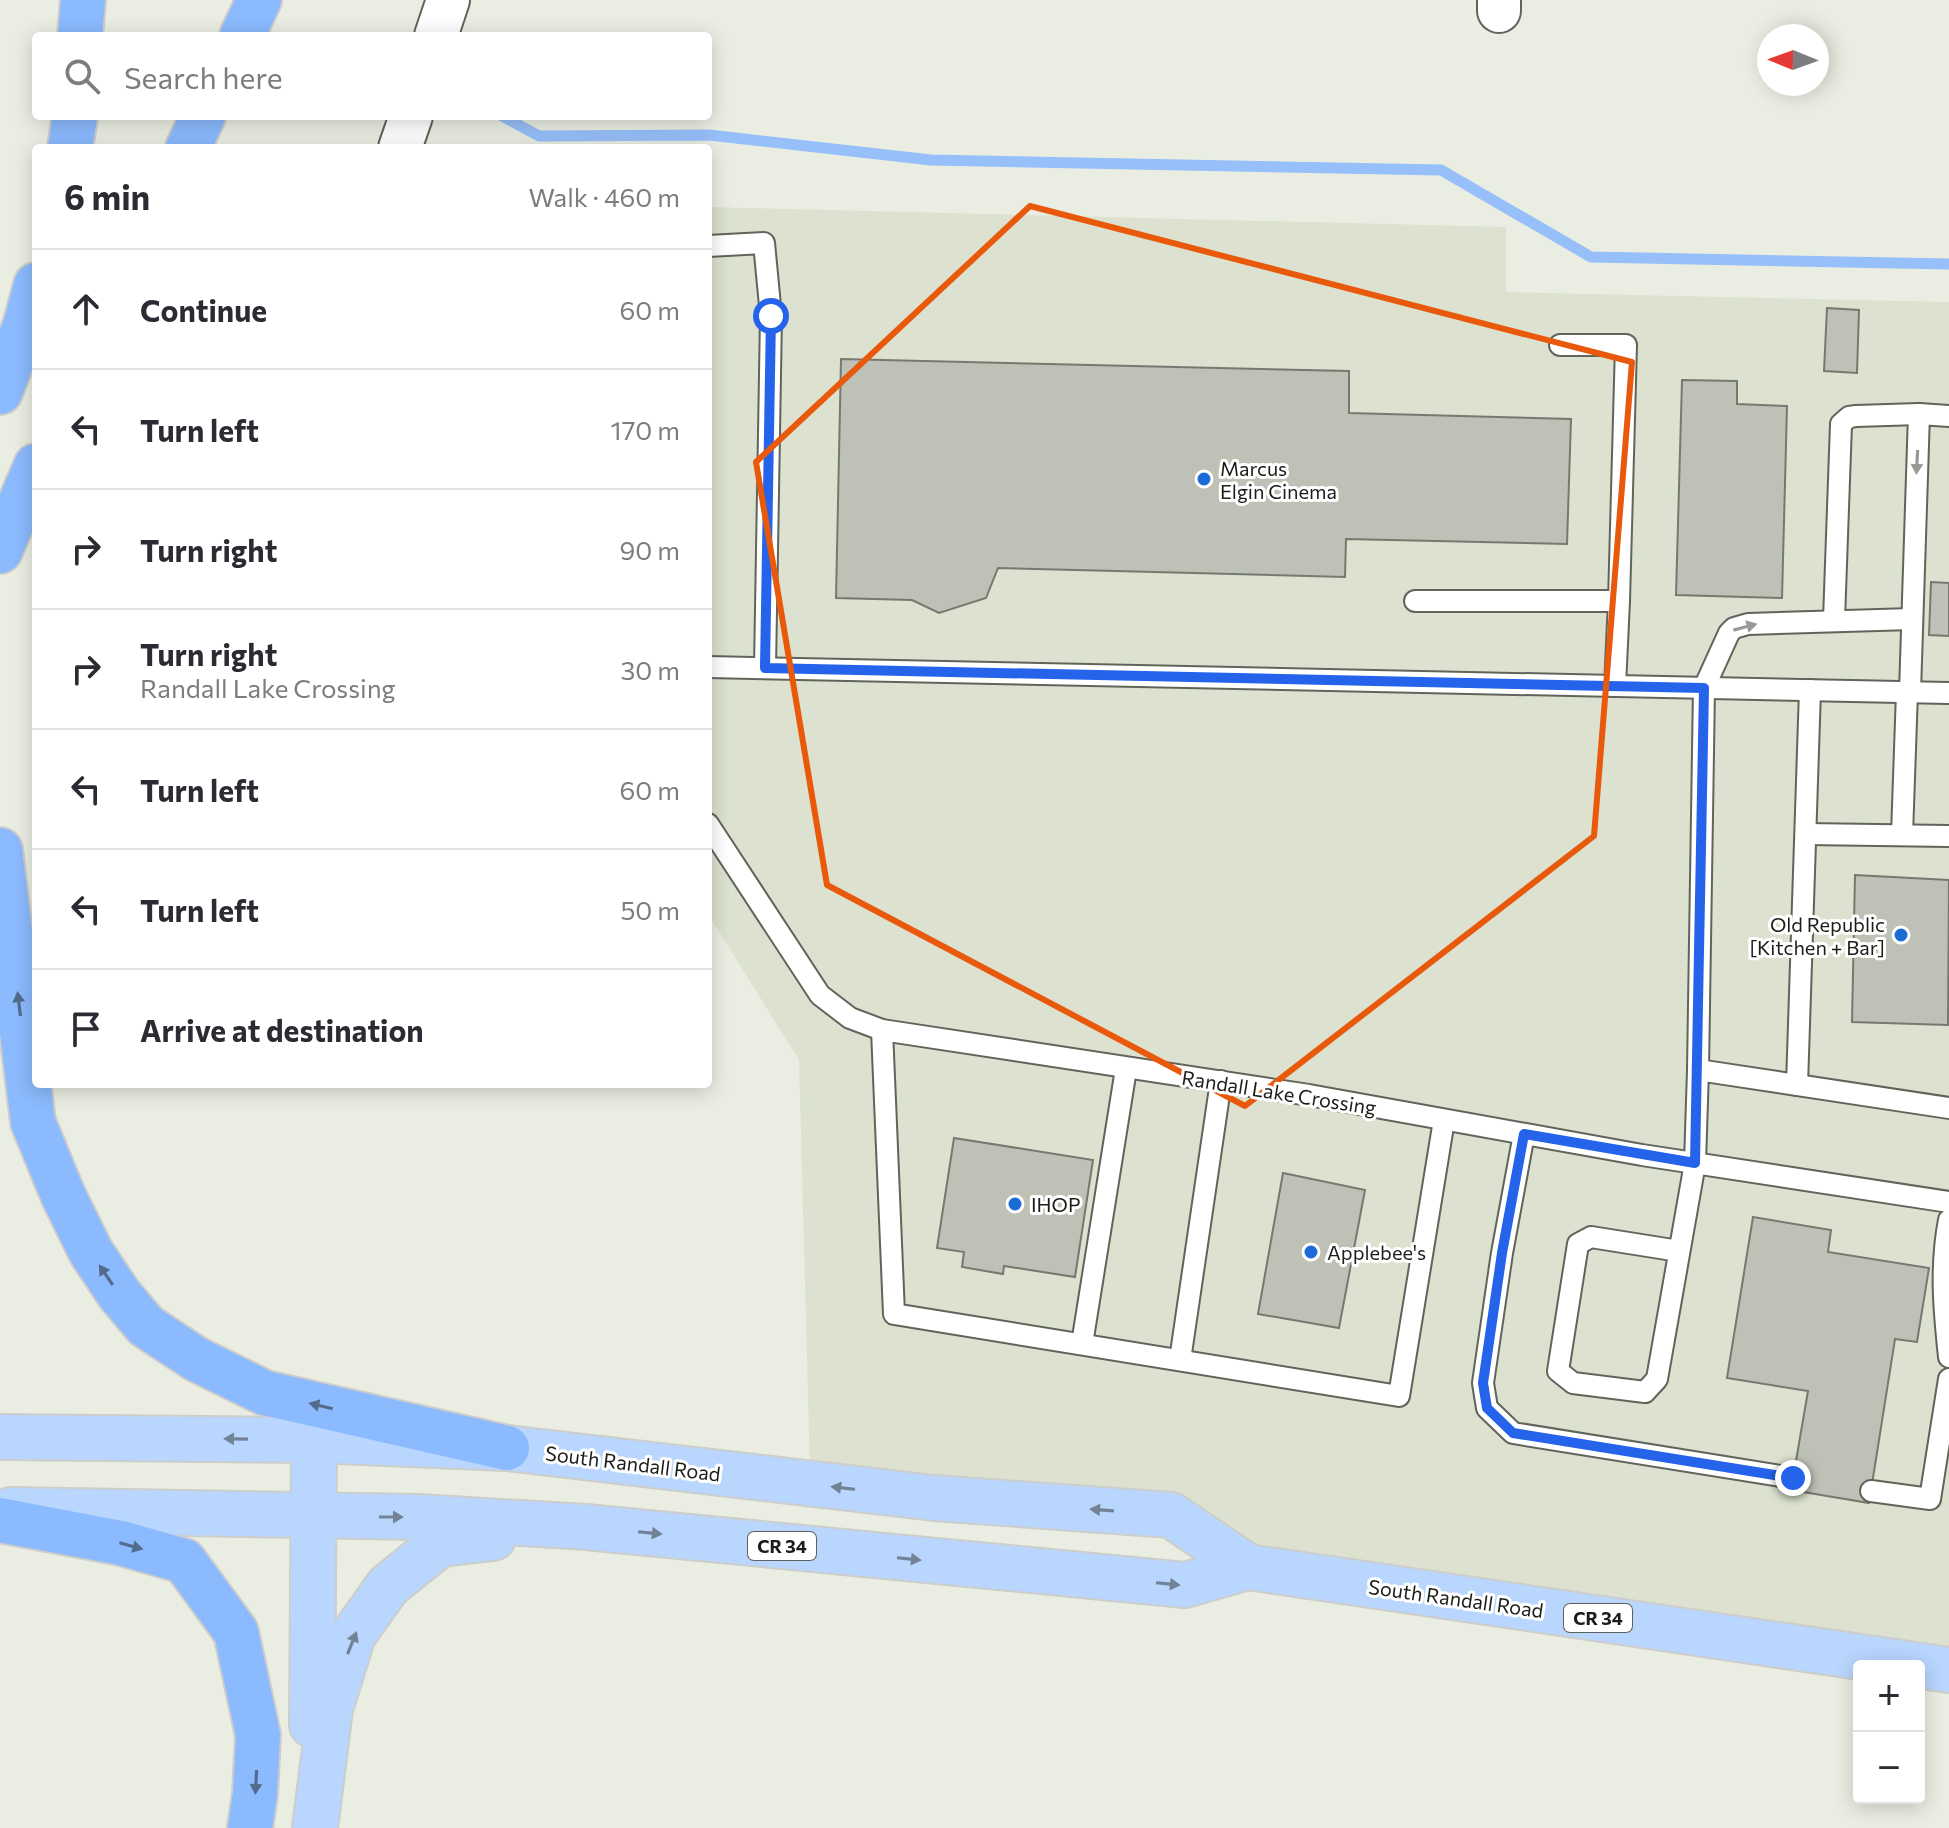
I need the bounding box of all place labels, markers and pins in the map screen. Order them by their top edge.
place label: Marcus Elgin Cinema [1220,456,1337,503]
marker: Marcus Elgin Cinema [1195,470,1213,488]
place label: Old Republic [Kitchen + Bar] [1749,912,1885,959]
marker: Old Republic [Kitchen + Bar] [1892,926,1910,944]
place label: IHOP [1031,1192,1080,1216]
marker: IHOP [1006,1195,1024,1213]
place label: Applebee's [1327,1240,1426,1264]
marker: Applebee's [1302,1243,1320,1261]

